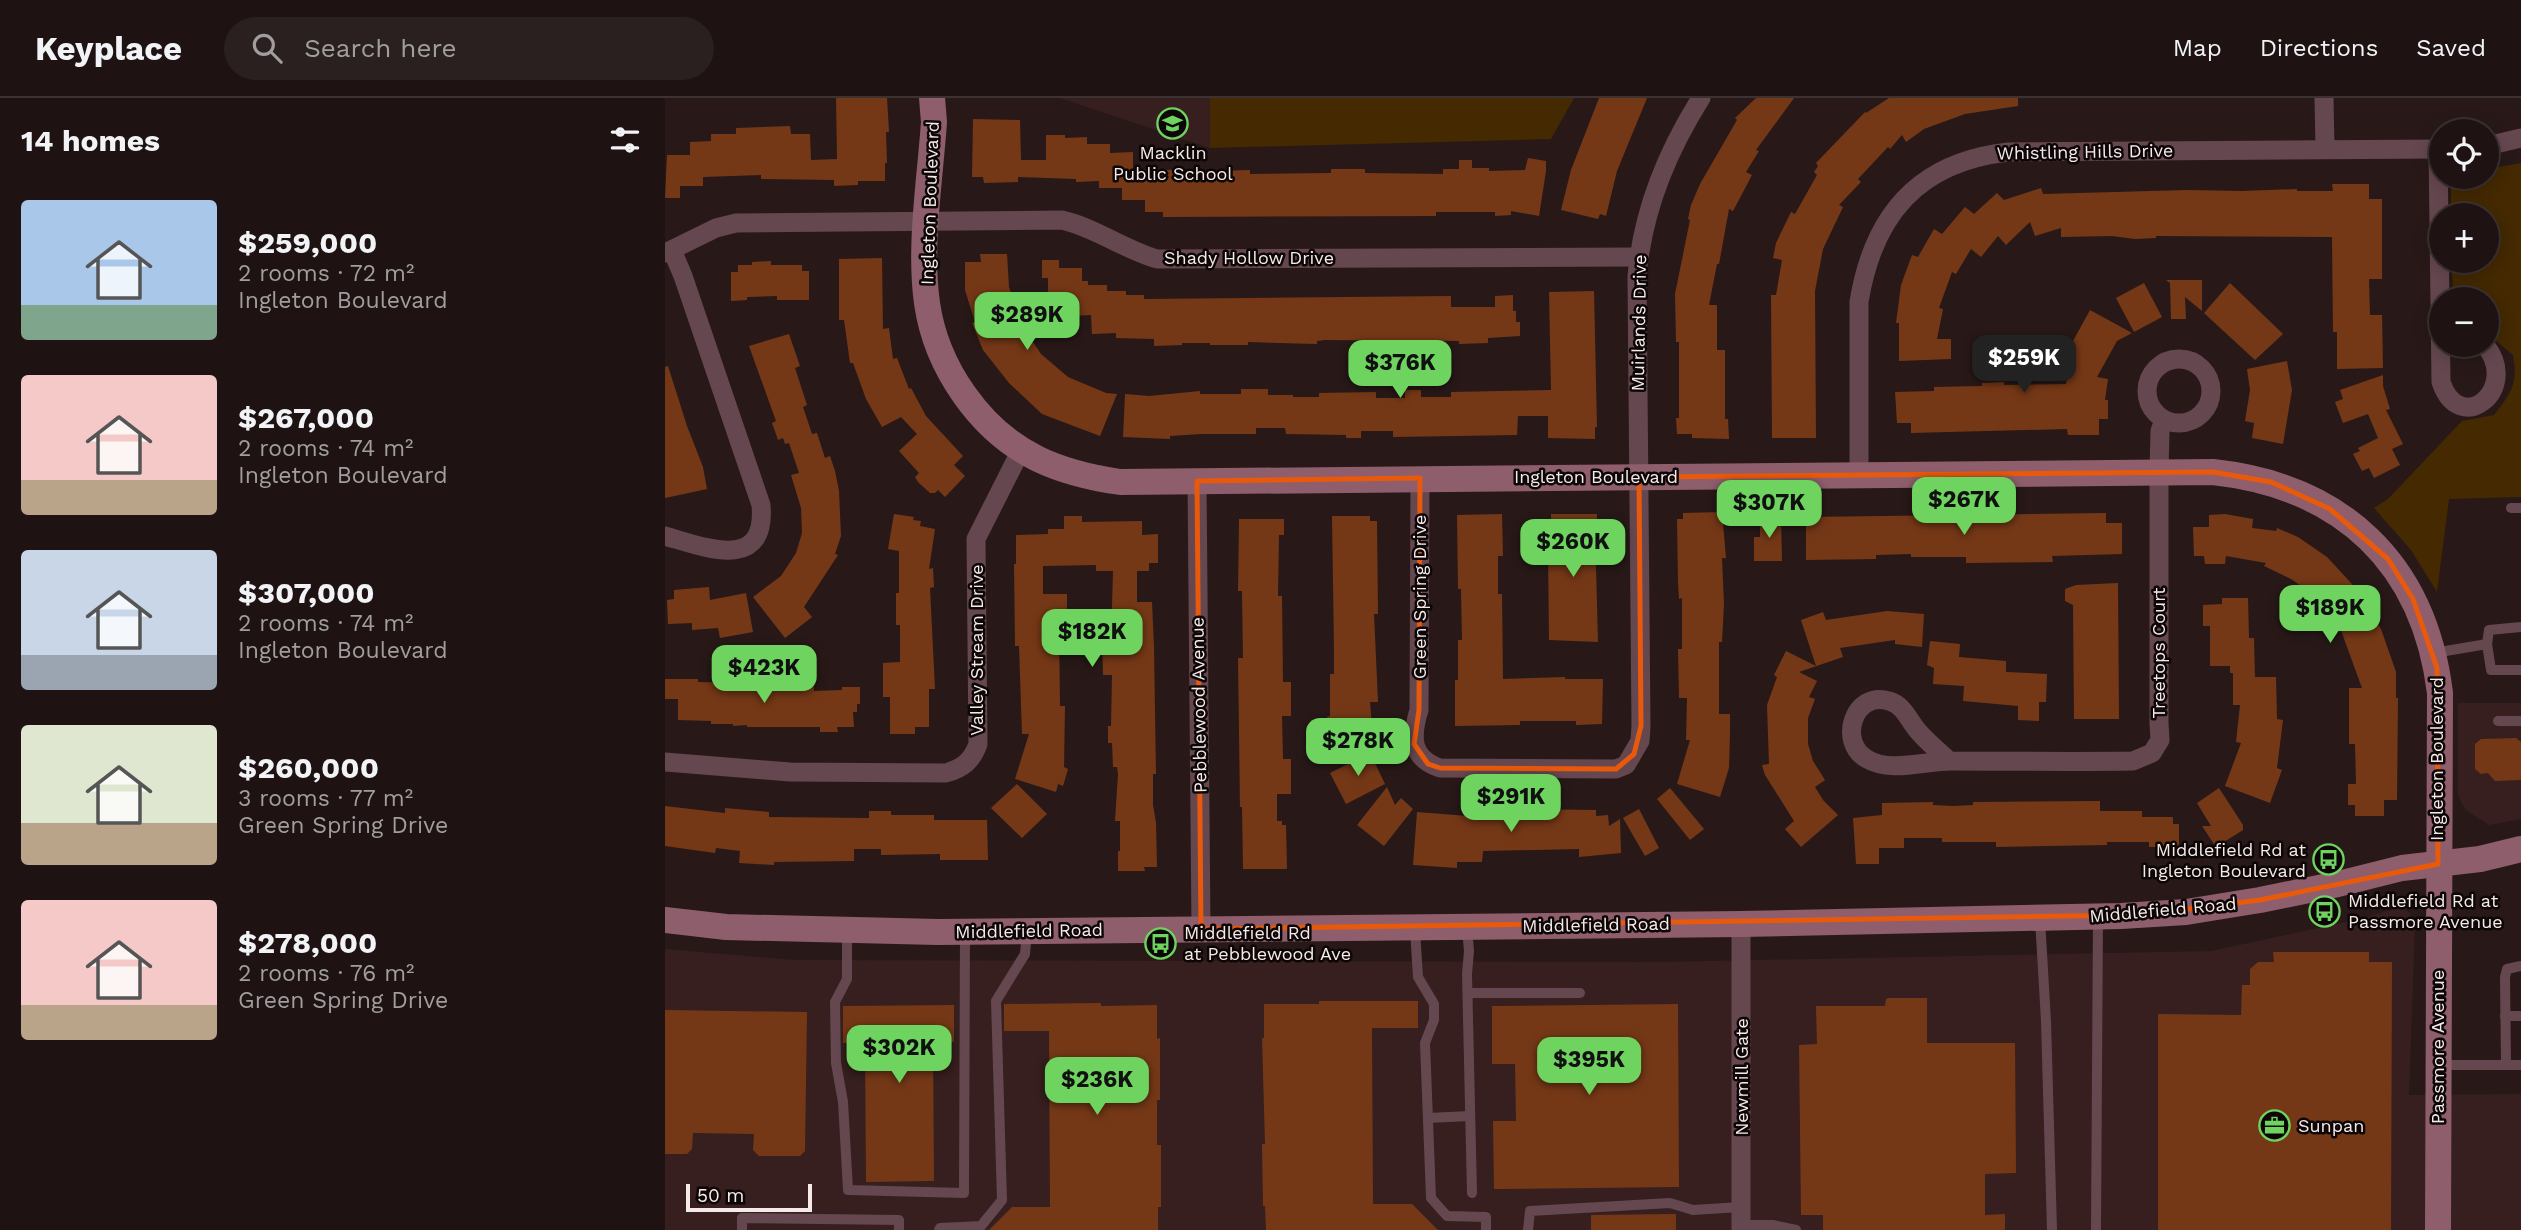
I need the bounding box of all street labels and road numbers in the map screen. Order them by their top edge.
street label: Ingleton Boulevard [916,121,943,285]
street label: Whistling Hills Drive [1996,139,2174,164]
street label: Shady Hollow Drive [1164,247,1334,268]
street label: Muirlands Drive [1627,254,1650,392]
street label: Ingleton Boulevard [1514,466,1678,487]
street label: Green Spring Drive [1409,515,1430,679]
street label: Valley Stream Drive [966,564,987,736]
street label: Treetops Court [2148,587,2169,719]
street label: Pebblewood Avenue [1186,617,1211,793]
street label: Ingleton Boulevard [2426,677,2447,841]
street label: Middlefield Road [2088,893,2237,926]
street label: Middlefield Road [1522,913,1670,936]
street label: Middlefield Road [955,919,1103,942]
street label: Passmore Avenue [2427,970,2448,1124]
street label: Newmill Gate [1731,1018,1752,1136]

